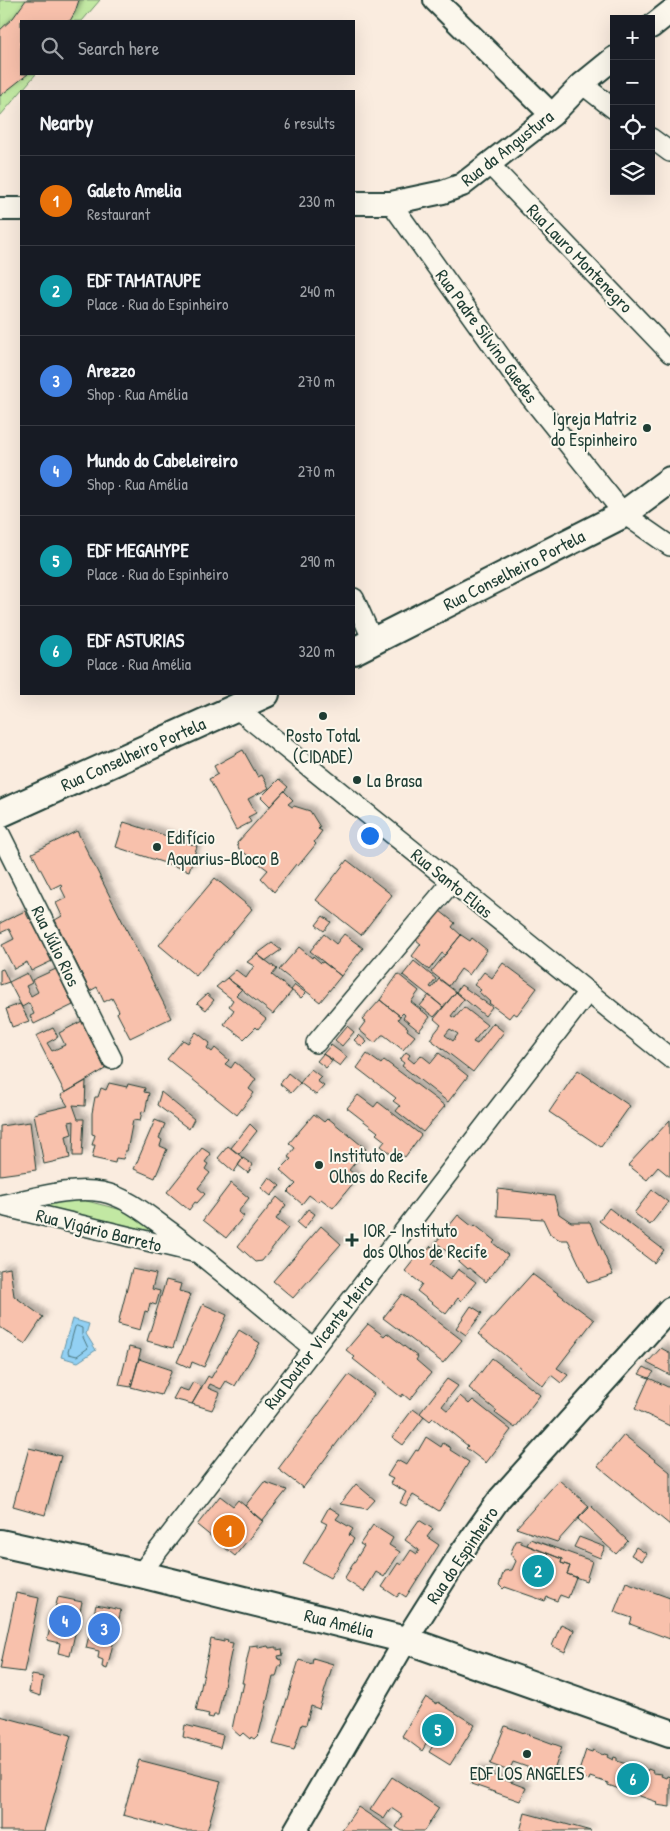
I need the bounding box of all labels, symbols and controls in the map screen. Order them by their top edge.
map controls [610,15,655,195]
button: + [610,15,655,60]
search box [20,20,355,75]
icon: search [38,34,66,62]
text: Search here [78,35,159,61]
button: − [610,60,655,105]
street label: Rua da Angustura [455,104,559,192]
button: locate [610,105,655,150]
text: Nearby [40,108,93,137]
text: 6 results [284,112,335,134]
button: layers [610,150,655,195]
text: Galeto Amelia [87,177,181,203]
text: 1 [53,190,59,212]
text: 230 m [299,190,335,212]
street label: Rua Lauro Montenegro [521,198,639,318]
text: Restaurant [87,203,150,225]
street label: Rua Padre Silvino Guedes [430,264,544,408]
text: EDF TAMATAUPE [87,267,201,293]
text: 2 [52,280,60,302]
text: 240 m [300,280,335,302]
text: Place · Rua do Espinheiro [87,293,229,315]
text: Arezzo [87,357,135,383]
text: 3 [52,370,60,392]
text: 270 m [298,370,335,392]
text: Shop · Rua Amélia [87,383,188,405]
place label: Igreja Matriz do Espinheiro [551,406,637,452]
marker: Igreja Matriz do Espinheiro [641,422,653,434]
text: Mundo do Cabeleireiro [87,447,238,473]
text: 4 [53,460,59,482]
text: 270 m [298,460,335,482]
text: Shop · Rua Amélia [87,473,188,495]
street label: Rua Conselheiro Portela [439,523,589,617]
text: EDF MEGAHYPE [87,537,189,563]
text: 5 [53,550,59,572]
text: 290 m [300,550,335,572]
text: Place · Rua do Espinheiro [87,563,229,585]
text: EDF ASTURIAS [87,627,184,653]
text: 6 [53,640,59,662]
text: 320 m [299,640,335,662]
text: Place · Rua Amélia [87,653,191,675]
marker: Posto Total (CIDADE) [317,710,329,722]
street label: Rua Conselheiro Portela [57,711,209,797]
place label: Posto Total (CIDADE) [286,723,360,769]
place label: La Brasa [367,768,422,793]
marker: La Brasa [351,774,363,786]
your location [357,823,383,849]
place label: Edifício Aquarius-Bloco B [167,825,279,871]
marker: Edifício Aquarius-Bloco B [151,841,163,853]
street label: Rua Santo Elias [406,842,498,924]
street label: Rua Júlio Rios [26,901,86,991]
place label: Instituto de Olhos do Recife [329,1143,428,1189]
marker: Instituto de Olhos do Recife [313,1159,325,1171]
street label: Rua Vigário Barreto [33,1202,165,1258]
place label: IOR - Instituto dos Olhos de Recife [363,1218,487,1264]
marker: IOR - Instituto dos Olhos de Recife [345,1233,359,1247]
street label: Rua Doutor Vicente Meira [258,1270,378,1414]
street label: Rua do Espinheiro [420,1501,504,1609]
pin: 1 [213,1512,245,1550]
pin: 2 [522,1552,554,1590]
pin: 4 [49,1602,81,1640]
street label: Rua Amélia [302,1602,376,1644]
pin: 3 [88,1610,120,1648]
pin: 5 [422,1711,454,1749]
marker: EDF LOS ANGELES [521,1748,533,1760]
pin: 6 [617,1760,649,1798]
place label: EDF LOS ANGELES [470,1761,584,1786]

